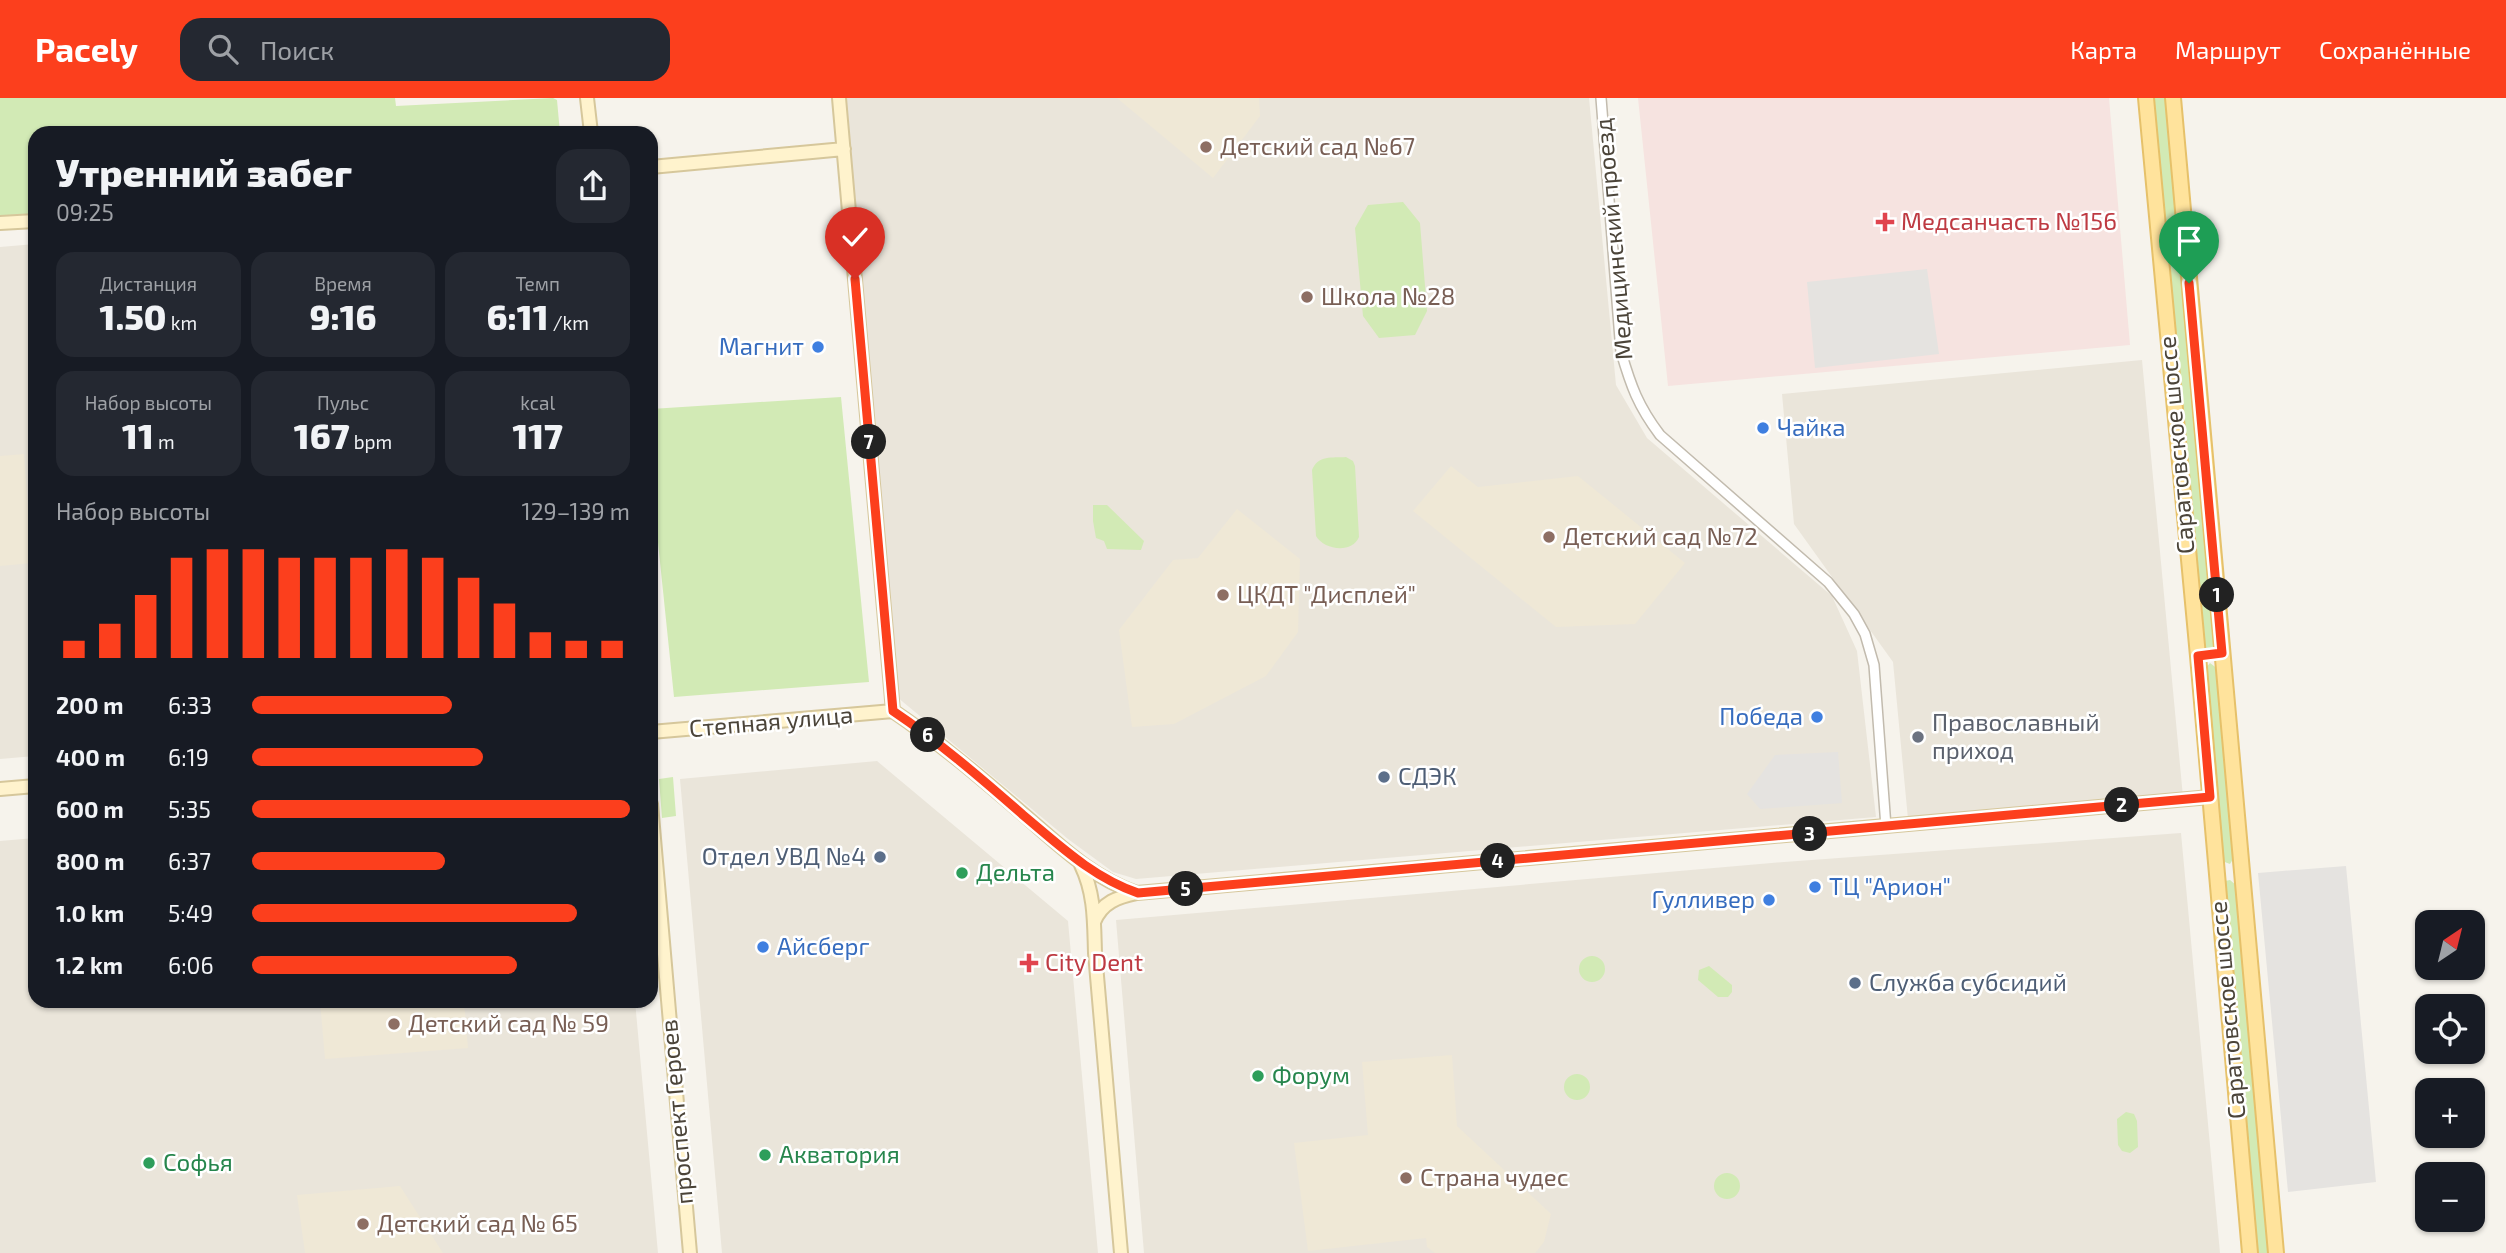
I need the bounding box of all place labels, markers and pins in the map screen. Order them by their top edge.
place label: Детский сад №67 [1220,131,1415,160]
marker: Детский сад №67 [1198,139,1214,155]
place label: Медсанчасть №156 [1901,206,2117,235]
pin [825,207,885,279]
pin [2159,211,2219,283]
marker: Медсанчасть №156 [1875,212,1895,232]
place label: Школа №28 [1321,281,1455,310]
marker: Школа №28 [1299,289,1315,305]
place label: Магнит [719,331,804,360]
marker: Магнит [810,339,826,355]
place label: Чайка [1777,412,1845,441]
marker: Чайка [1755,420,1771,436]
pin: 7 [852,424,886,460]
place label: Детский сад №72 [1563,521,1758,550]
marker: Детский сад №72 [1541,529,1557,545]
pin: 1 [2200,578,2234,612]
place label: ЦКДТ "Дисплей" [1237,579,1416,608]
marker: ЦКДТ "Дисплей" [1215,587,1231,603]
place label: Победа [1719,701,1803,730]
place label: Православный приход [1932,707,2099,764]
marker: Победа [1809,709,1825,725]
pin: 6 [911,718,946,752]
marker: Православный приход [1910,729,1926,745]
place label: СДЭК [1398,761,1457,790]
marker: СДЭК [1376,769,1392,785]
pin: 2 [2104,788,2140,822]
pin: 3 [1792,816,1828,852]
place label: Отдел УВД №4 [702,841,866,870]
pin: 4 [1480,844,1516,878]
marker: Отдел УВД №4 [872,849,888,865]
place label: Дельта [976,857,1055,886]
marker: Дельта [954,865,970,881]
place label: ТЦ "Арион" [1829,871,1951,900]
pin: 5 [1168,872,1204,906]
marker: ТЦ "Арион" [1807,879,1823,895]
place label: Гулливер [1651,884,1755,914]
marker: Гулливер [1761,892,1777,908]
place label: Айсберг [777,931,870,960]
marker: Айсберг [755,939,771,955]
place label: City Dent [1045,947,1143,976]
marker: City Dent [1019,953,1039,973]
place label: Служба субсидий [1869,967,2067,997]
marker: Служба субсидий [1847,975,1863,991]
place label: Детский сад № 59 [408,1008,609,1037]
marker: Детский сад № 59 [386,1016,402,1032]
place label: Форум [1272,1060,1350,1090]
marker: Форум [1250,1068,1266,1084]
place label: Акватория [779,1139,900,1168]
place label: Софья [163,1147,233,1176]
marker: Акватория [757,1147,773,1163]
marker: Софья [141,1155,157,1171]
place label: Страна чудес [1420,1162,1569,1192]
marker: Страна чудес [1398,1170,1414,1186]
place label: Детский сад № 65 [377,1208,578,1237]
marker: Детский сад № 65 [355,1216,371,1232]

